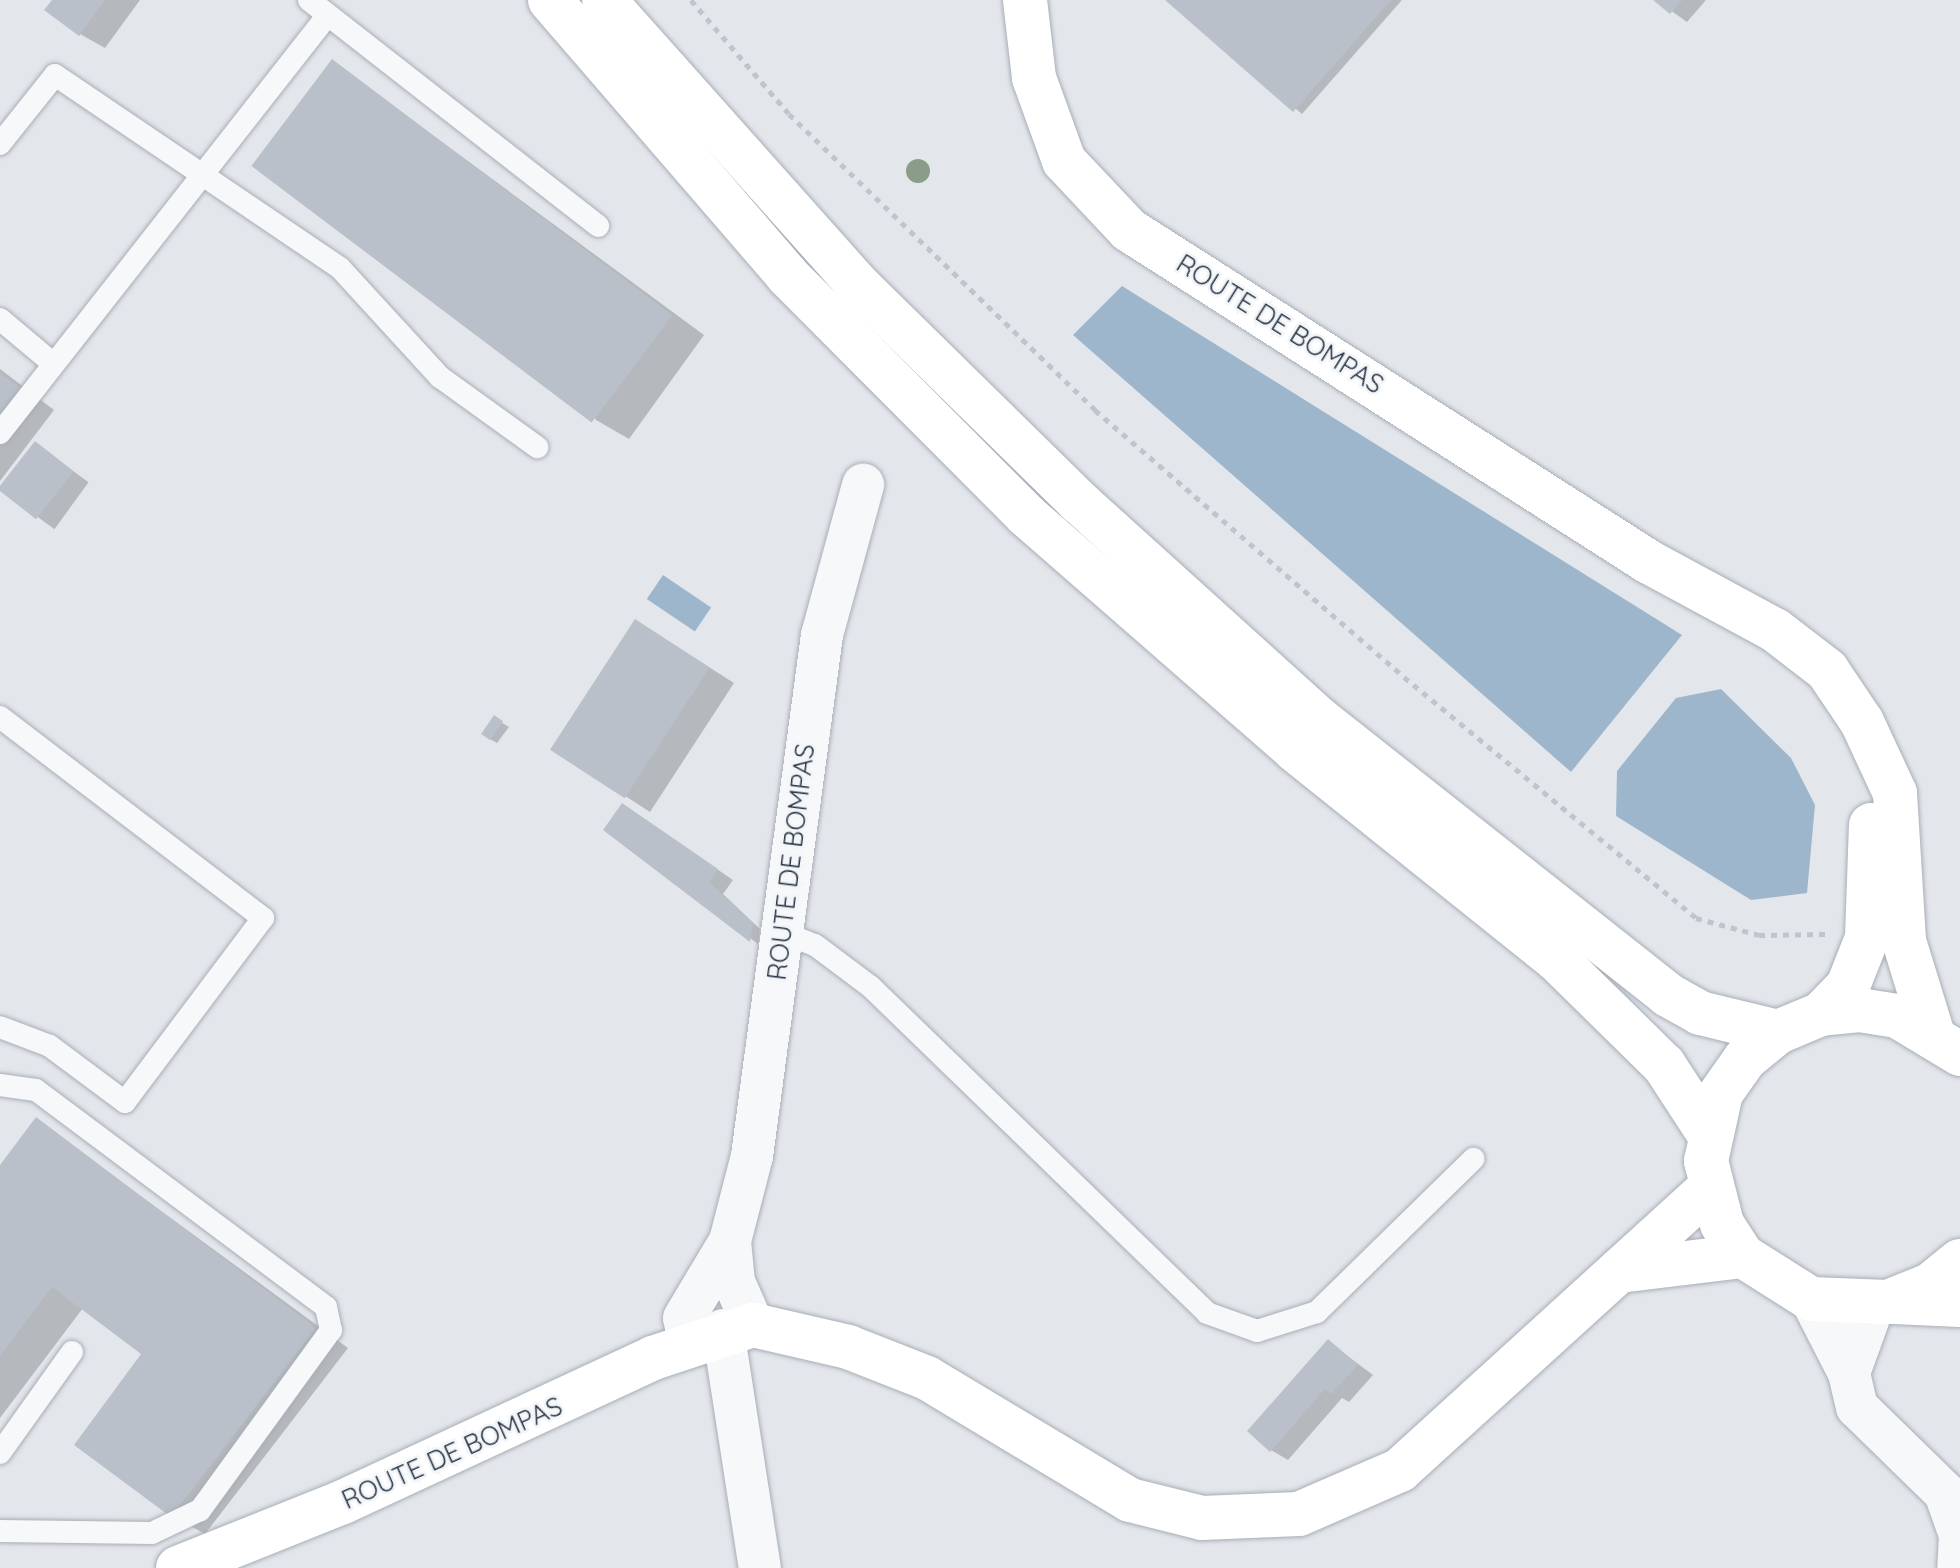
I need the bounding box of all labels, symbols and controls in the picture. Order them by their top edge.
street label: ROUTE DE BOMPAS [1171,248,1389,400]
street label: ROUTE DE BOMPAS [761,742,821,982]
street label: ROUTE DE BOMPAS [337,1390,567,1516]

